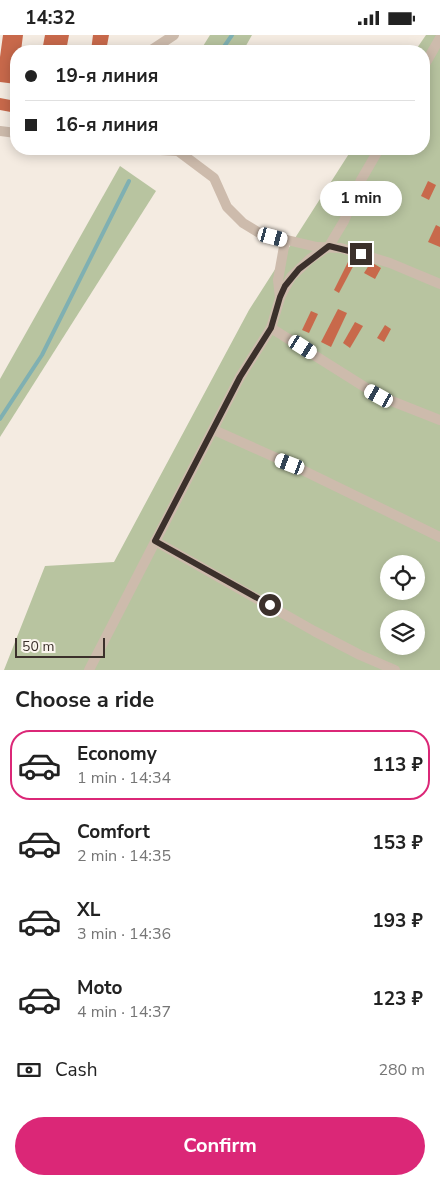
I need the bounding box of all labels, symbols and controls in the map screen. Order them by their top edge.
text: 14:32 [25,5,75,31]
text: 19-я линия [55,63,158,89]
text: 16-я линия [55,112,158,138]
callout: 1 min [320,181,402,217]
text: 1 min [340,187,382,209]
car [256,226,289,248]
route end [350,243,372,265]
car [286,333,319,361]
car [362,382,395,410]
car [273,452,306,476]
map controls [380,555,425,655]
button: locate [380,555,425,600]
route start [259,594,281,616]
button: layers [380,610,425,655]
scale bar [15,635,105,658]
text: 50 m [22,637,54,656]
text: Choose a ride [15,685,154,715]
text: Economy [77,741,157,767]
icon: car [17,743,62,788]
text: 113 ₽ [372,752,423,778]
text: 1 min · 14:34 [77,767,171,789]
text: Comfort [77,819,150,845]
icon: car [17,821,62,866]
text: 153 ₽ [372,830,423,856]
text: 2 min · 14:35 [77,845,171,867]
text: XL [77,897,100,923]
icon: car [17,899,62,944]
text: 193 ₽ [372,908,423,934]
text: 3 min · 14:36 [77,923,171,945]
text: Moto [77,975,123,1001]
icon: car [17,977,62,1022]
text: 123 ₽ [372,986,423,1012]
text: 4 min · 14:37 [77,1001,171,1023]
icon: cash [15,1056,43,1084]
text: Cash [55,1057,97,1083]
text: 280 m [378,1059,425,1081]
button: Confirm [15,1117,425,1175]

